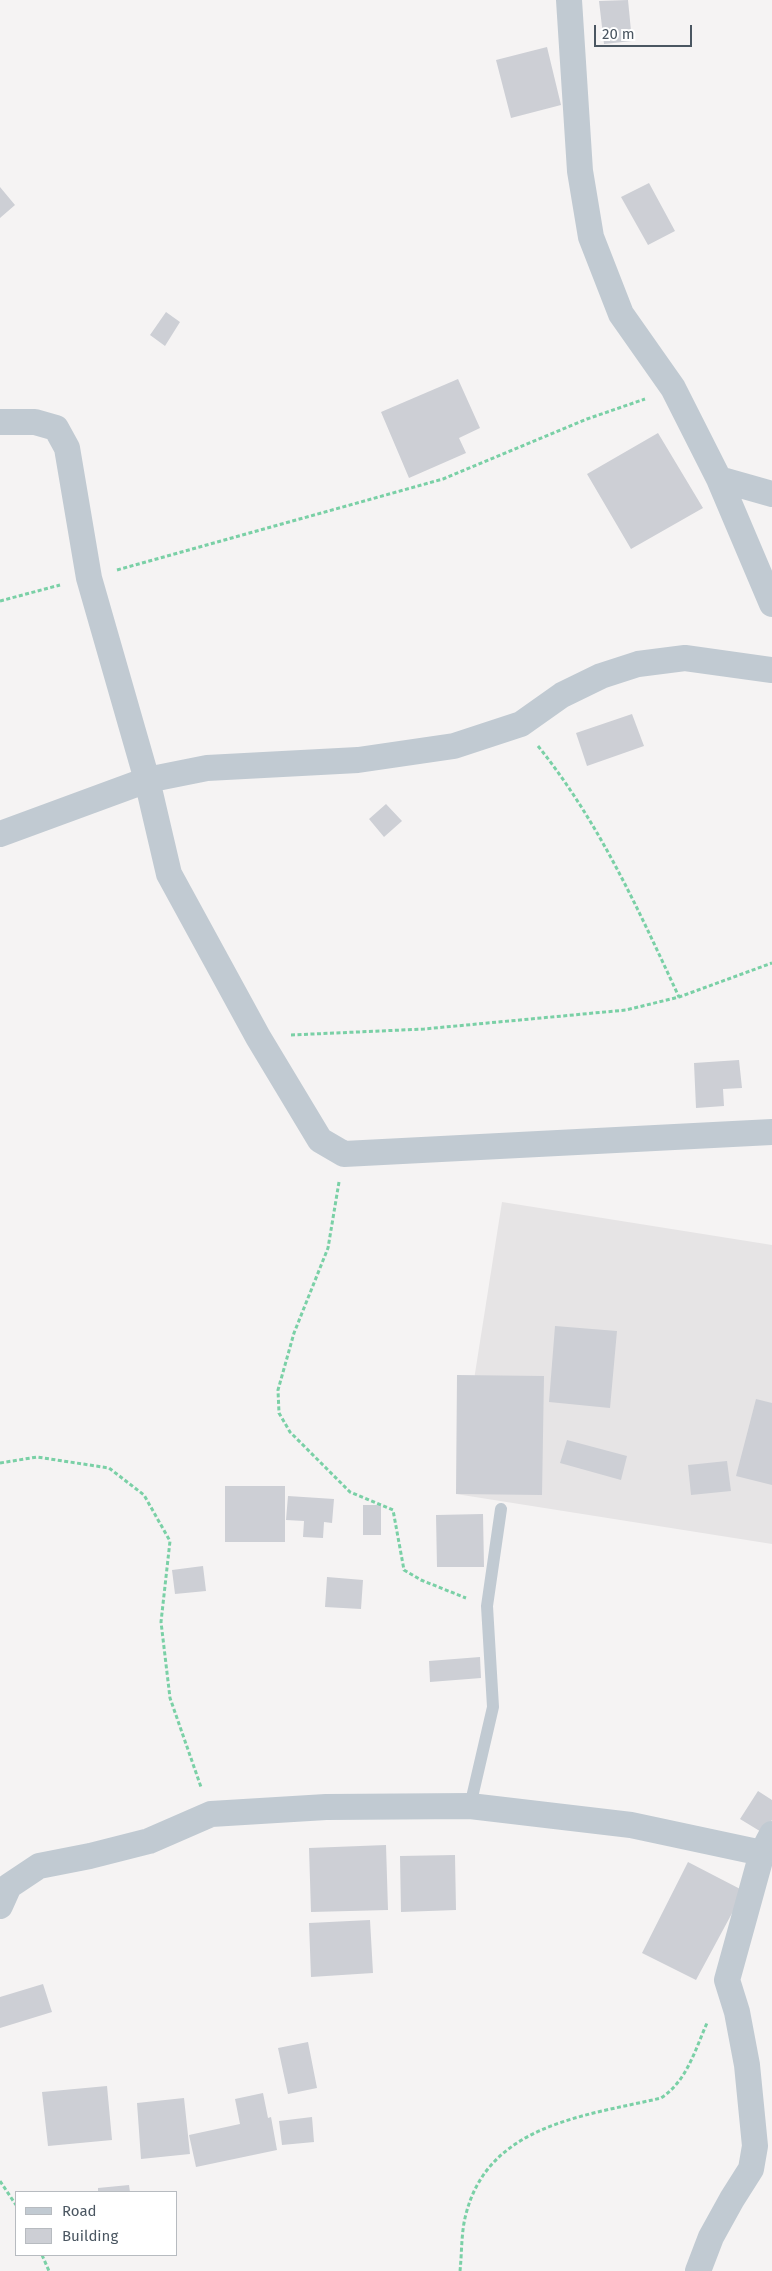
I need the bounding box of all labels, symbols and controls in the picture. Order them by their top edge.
scale bar [597,15,694,47]
text: 20 m [602,25,635,43]
legend [15,2191,178,2256]
text: Road [62,2202,97,2220]
text: Building [62,2227,118,2245]

